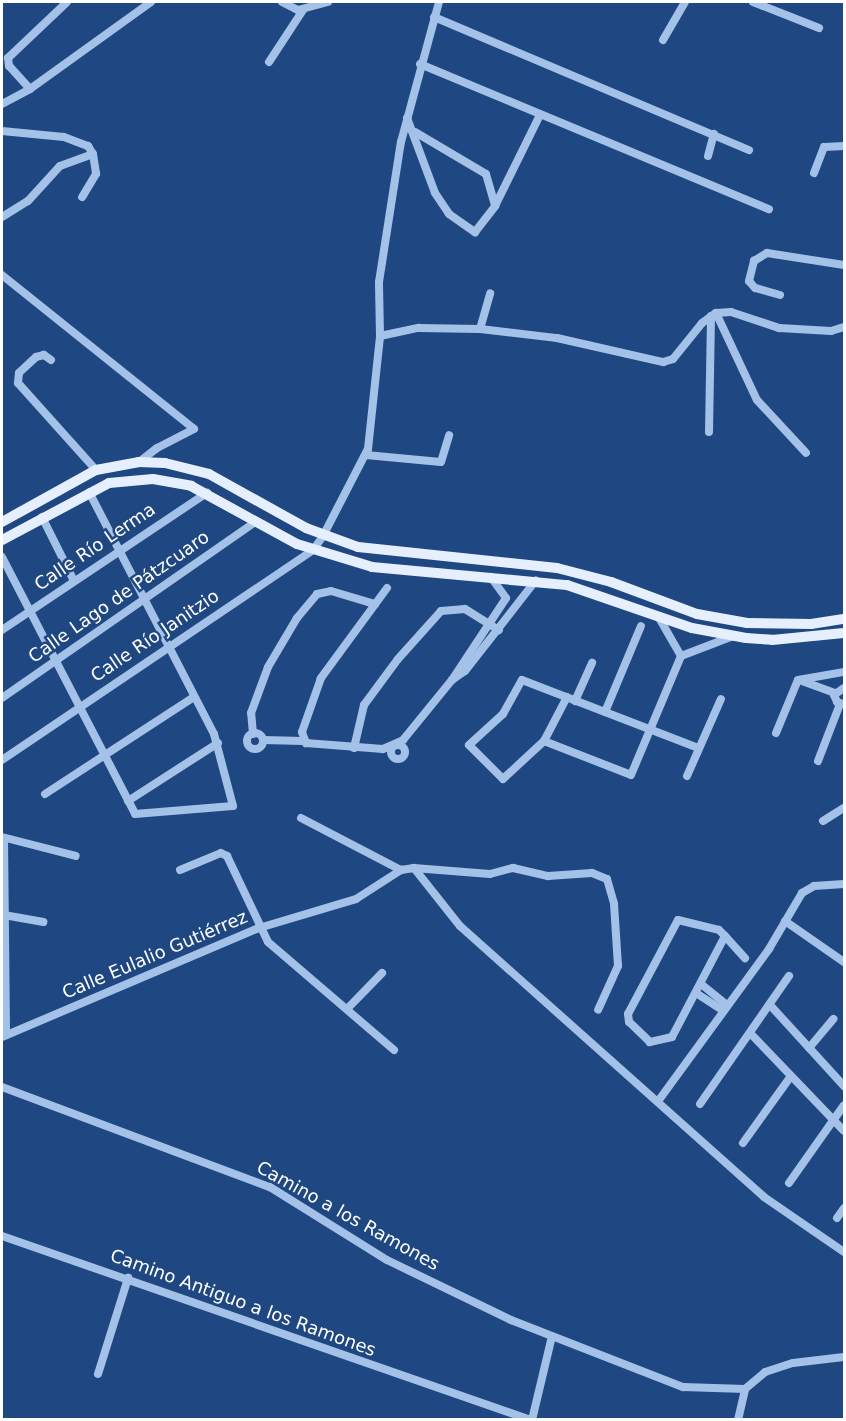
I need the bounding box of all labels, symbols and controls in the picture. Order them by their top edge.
street label: Calle Río Lerma [30,499,160,595]
street label: Calle Lago de Pátzcuaro [24,526,214,668]
street label: Calle Río Janitzio [87,585,223,687]
street label: Calle Eulalio Gutiérrez [59,906,251,1004]
street label: Camino a los Ramones [253,1157,443,1275]
street label: Camino Antiguo a los Ramones [107,1245,379,1361]

